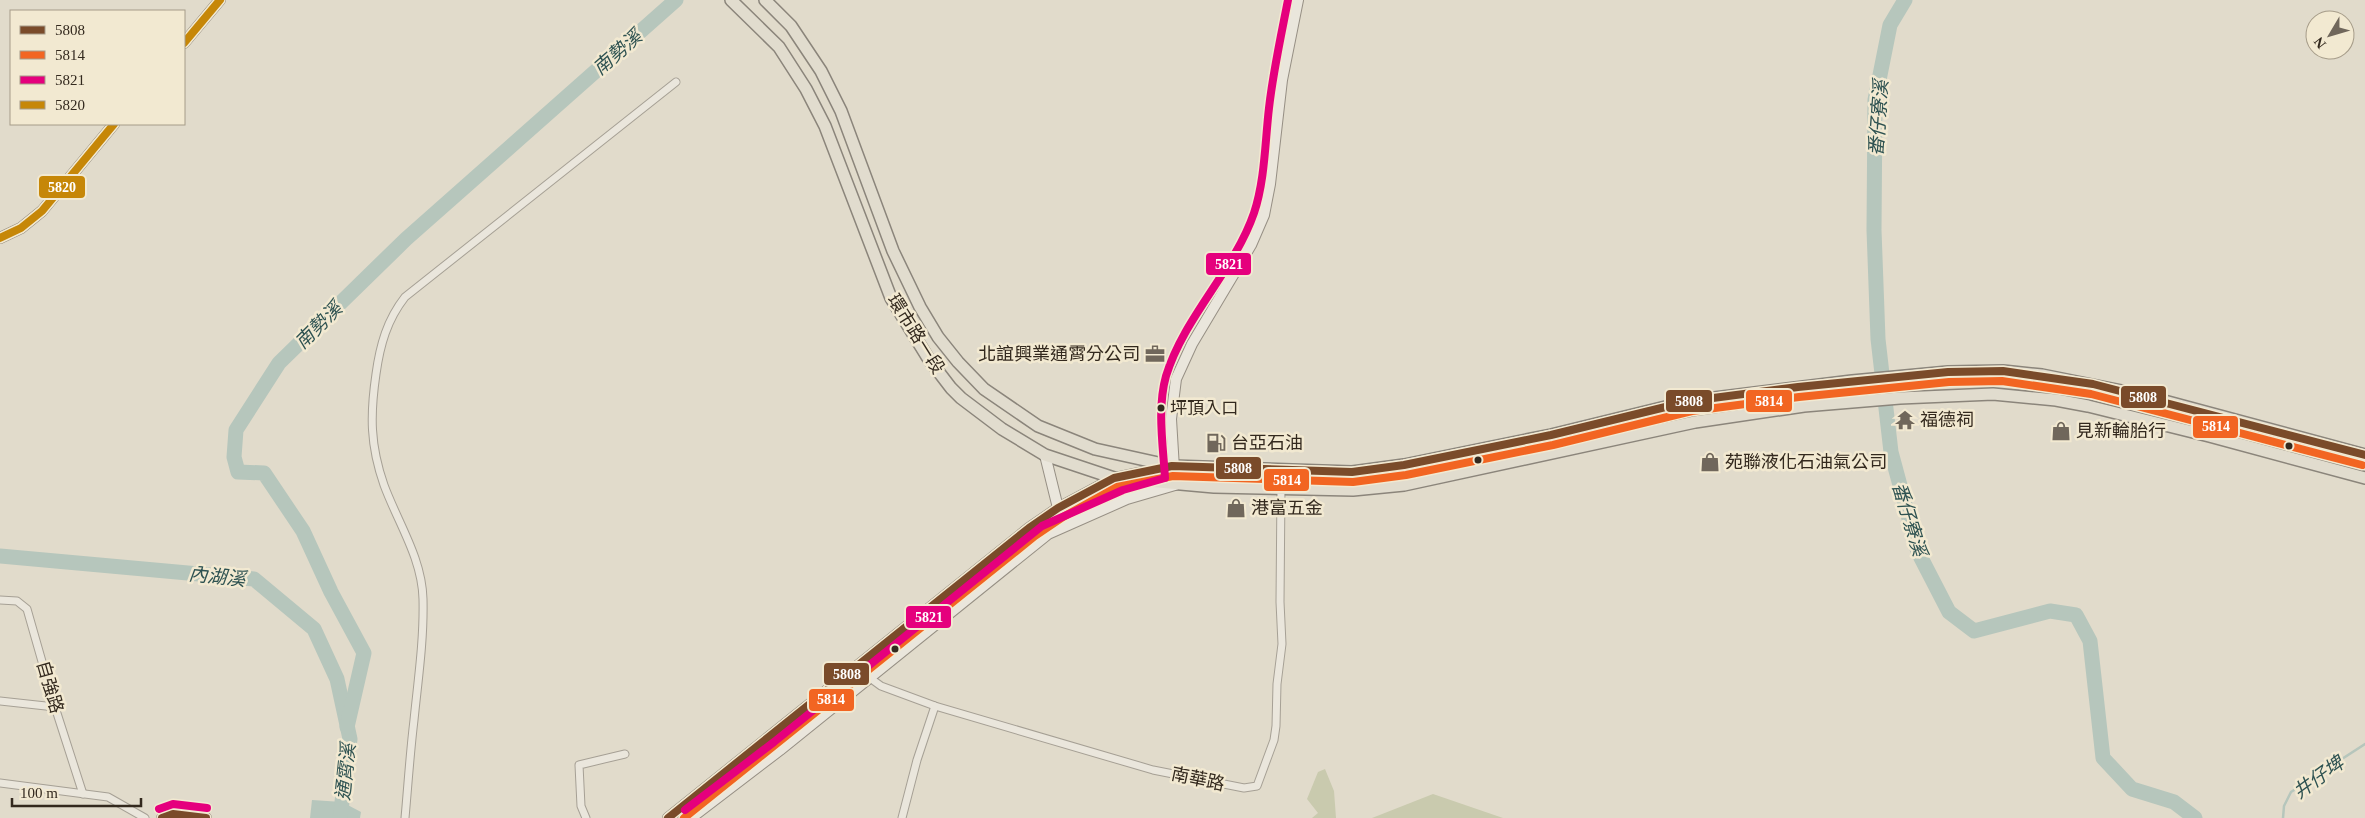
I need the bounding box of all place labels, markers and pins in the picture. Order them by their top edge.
office icon: 北誼興業通霄分公司 [1144,343,1166,365]
place label: 北誼興業通霄分公司 [978,344,1140,364]
place label: 坪頂入口 [1170,399,1238,418]
marker: 坪頂入口 [1156,403,1166,413]
temple icon: 福德祠 [1894,409,1916,431]
place label: 福德祠 [1920,410,1974,430]
shop icon: 見新輪胎行 [2050,420,2072,442]
place label: 見新輪胎行 [2076,421,2166,441]
fuel station icon: 台亞石油 [1205,432,1227,454]
place label: 台亞石油 [1231,433,1303,453]
unlabelled marker [2284,441,2294,451]
shop icon: 苑聯液化石油氣公司 [1699,451,1721,473]
place label: 苑聯液化石油氣公司 [1725,452,1887,472]
unlabelled marker [1473,455,1483,465]
shop icon: 港富五金 [1225,497,1247,519]
place label: 港富五金 [1251,498,1323,518]
unlabelled marker [890,644,900,654]

